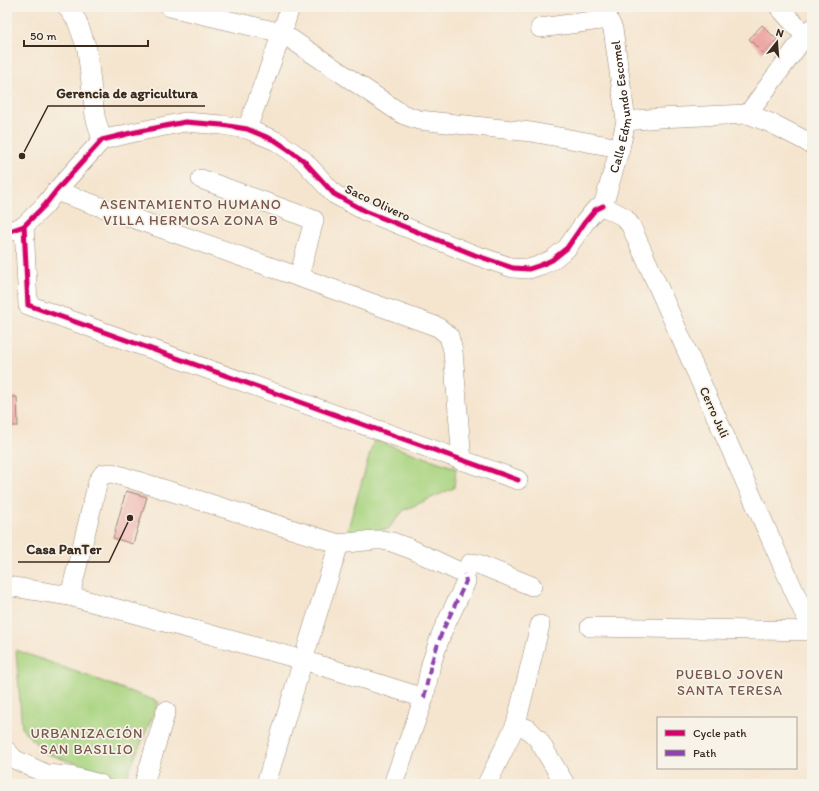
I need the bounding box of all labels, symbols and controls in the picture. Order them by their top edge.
scale bar [24,22,148,48]
north arrow [757,22,797,62]
text: N [774,26,785,40]
text: 50 m [30,29,56,43]
street label: Calle Edmundo Escomel [606,39,635,175]
callout: Gerencia de agricultura [48,80,205,106]
text: Gerencia de agricultura [56,85,199,102]
street label: Saco Olivero [343,181,413,224]
district label: ASENTAMIENTO HUMANO VILLA HERMOSA ZONA B [100,196,282,229]
street label: Cerro Juli [697,384,732,440]
callout: Casa PanTer [18,536,109,562]
text: Casa PanTer [26,541,102,558]
district label: PUEBLO JOVEN SANTA TERESA [676,666,784,699]
legend [657,717,797,769]
district label: URBANIZACIÓN SAN BASILIO [31,725,144,758]
text: Cycle path [693,726,747,740]
text: Path [693,746,716,760]

